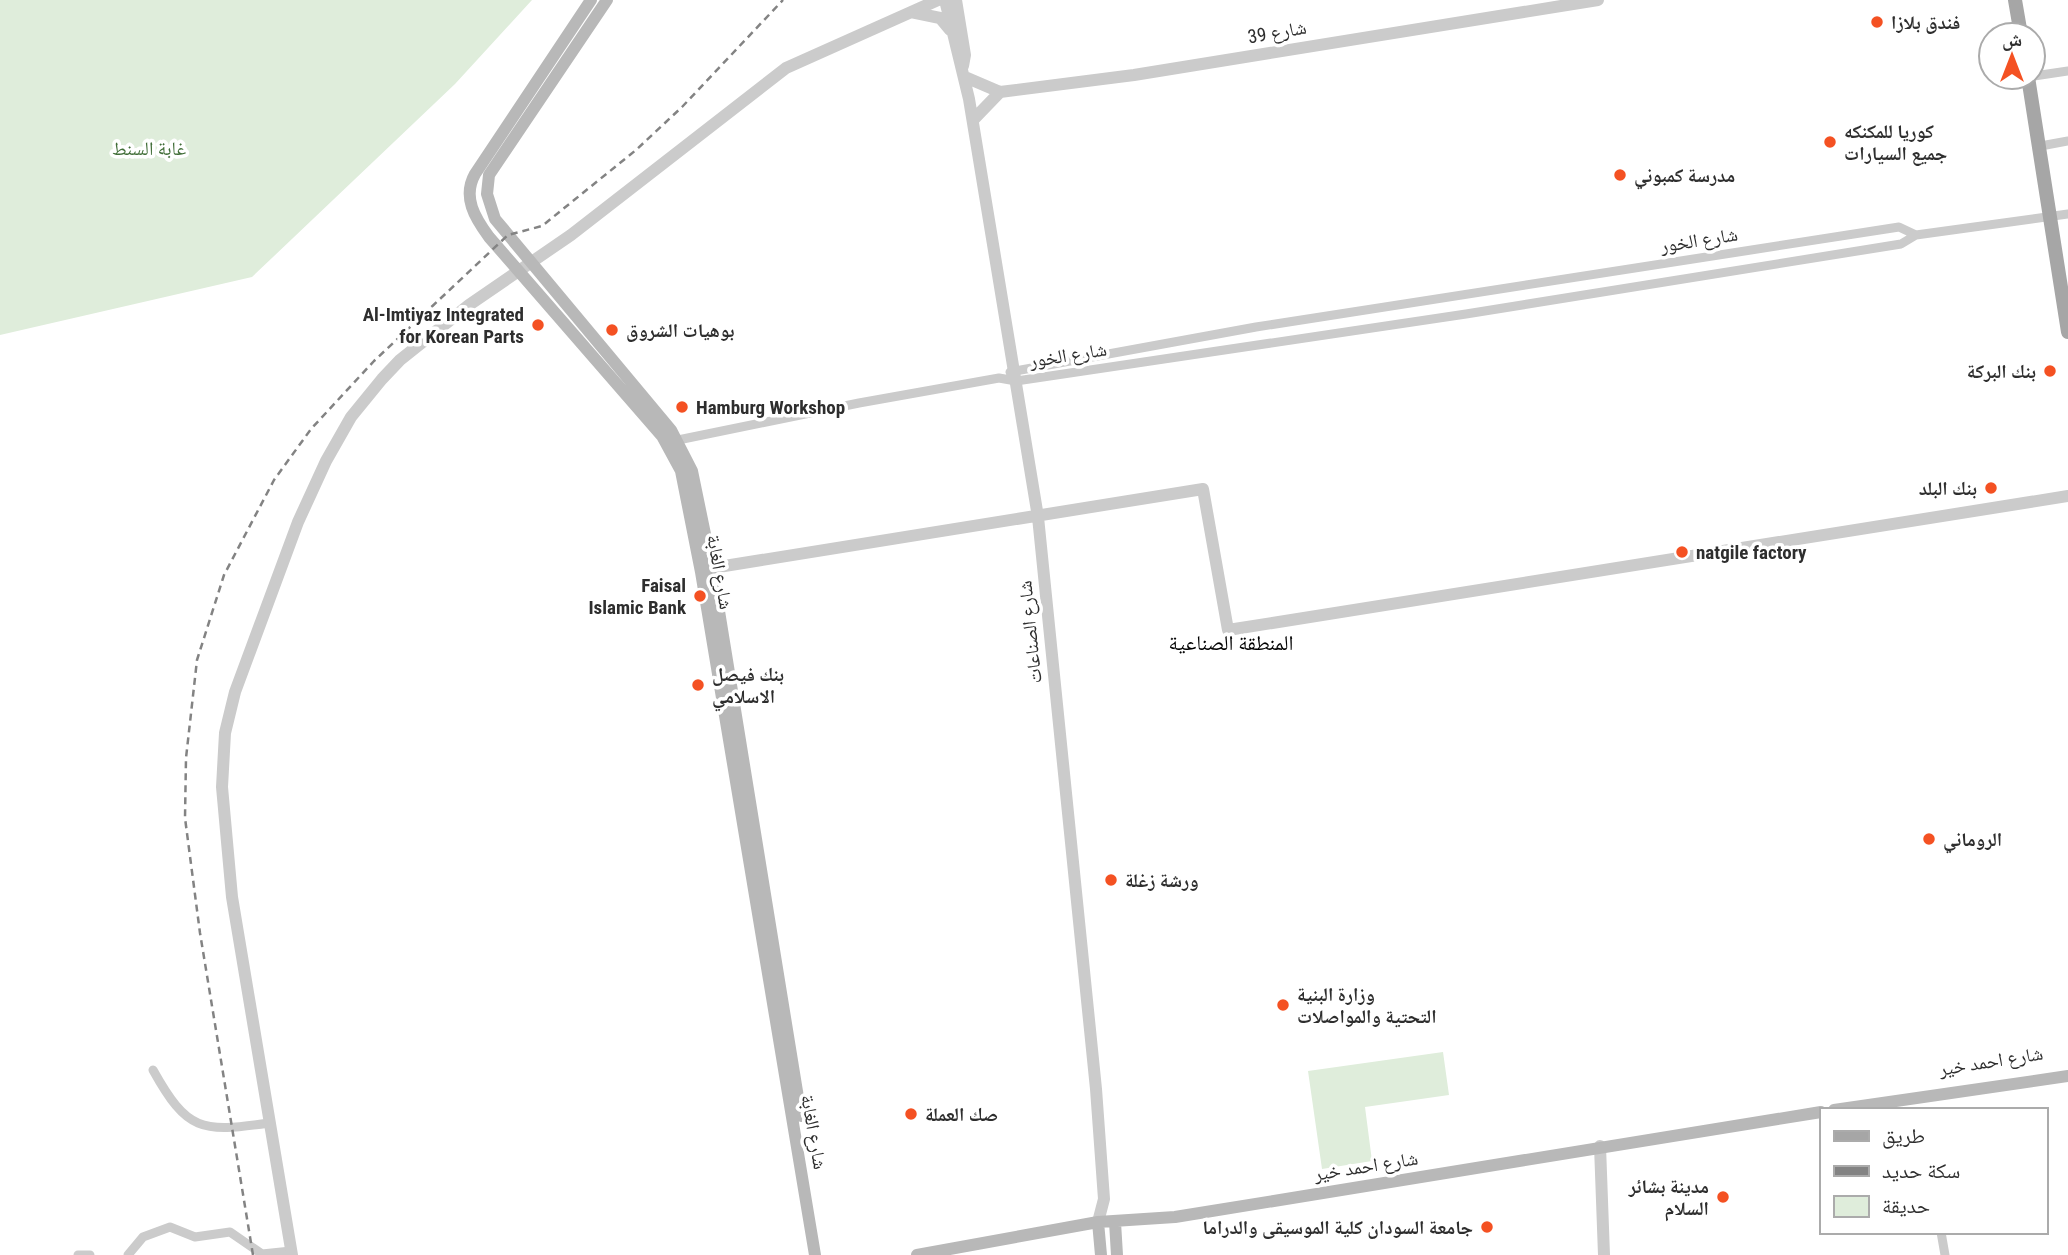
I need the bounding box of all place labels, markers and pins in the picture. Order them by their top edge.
place label: فندق بلازا [1891,11,1960,34]
marker: فندق بلازا [1869,14,1885,30]
place label: كوريا للمكنكه جميع السيارات [1844,120,1947,166]
marker: كوريا للمكنكه جميع السيارات [1822,134,1838,150]
place label: مدرسة كمبوني [1634,164,1735,190]
marker: مدرسة كمبوني [1612,167,1628,183]
place label: Al-Imtiyaz Integrated for Korean Parts [363,303,524,348]
marker: Al-Imtiyaz Integrated for Korean Parts [530,317,546,333]
place label: بوهيات الشروق [626,319,734,342]
marker: بوهيات الشروق [604,322,620,338]
place label: بنك البركة [1967,360,2036,383]
marker: بنك البركة [2042,363,2058,379]
place label: Hamburg Workshop [696,396,845,419]
marker: Hamburg Workshop [674,399,690,415]
place label: بنك البلد [1919,477,1977,500]
marker: بنك البلد [1983,480,1999,496]
place label: natgile factory [1696,541,1807,564]
marker: natgile factory [1674,544,1690,560]
place label: Faisal Islamic Bank [588,574,687,619]
marker: Faisal Islamic Bank [692,588,708,604]
place label: بنك فيصل الاسلامي [712,663,784,711]
marker: بنك فيصل الاسلامي [690,677,706,693]
place label: الروماني [1943,828,2002,854]
marker: الروماني [1921,831,1937,847]
place label: ورشة زغلة [1125,869,1199,892]
marker: ورشة زغلة [1103,872,1119,888]
place label: وزارة البنية التحتية والمواصلات [1297,983,1437,1028]
marker: وزارة البنية التحتية والمواصلات [1275,997,1291,1013]
place label: صك العملة [925,1103,998,1126]
marker: صك العملة [903,1106,919,1122]
place label: مدينة بشائر السلام [1628,1175,1709,1222]
marker: مدينة بشائر السلام [1715,1189,1731,1205]
place label: جامعة السودان كلية الموسيقى والدراما [1202,1216,1473,1239]
marker: جامعة السودان كلية الموسيقى والدراما [1479,1219,1495,1235]

